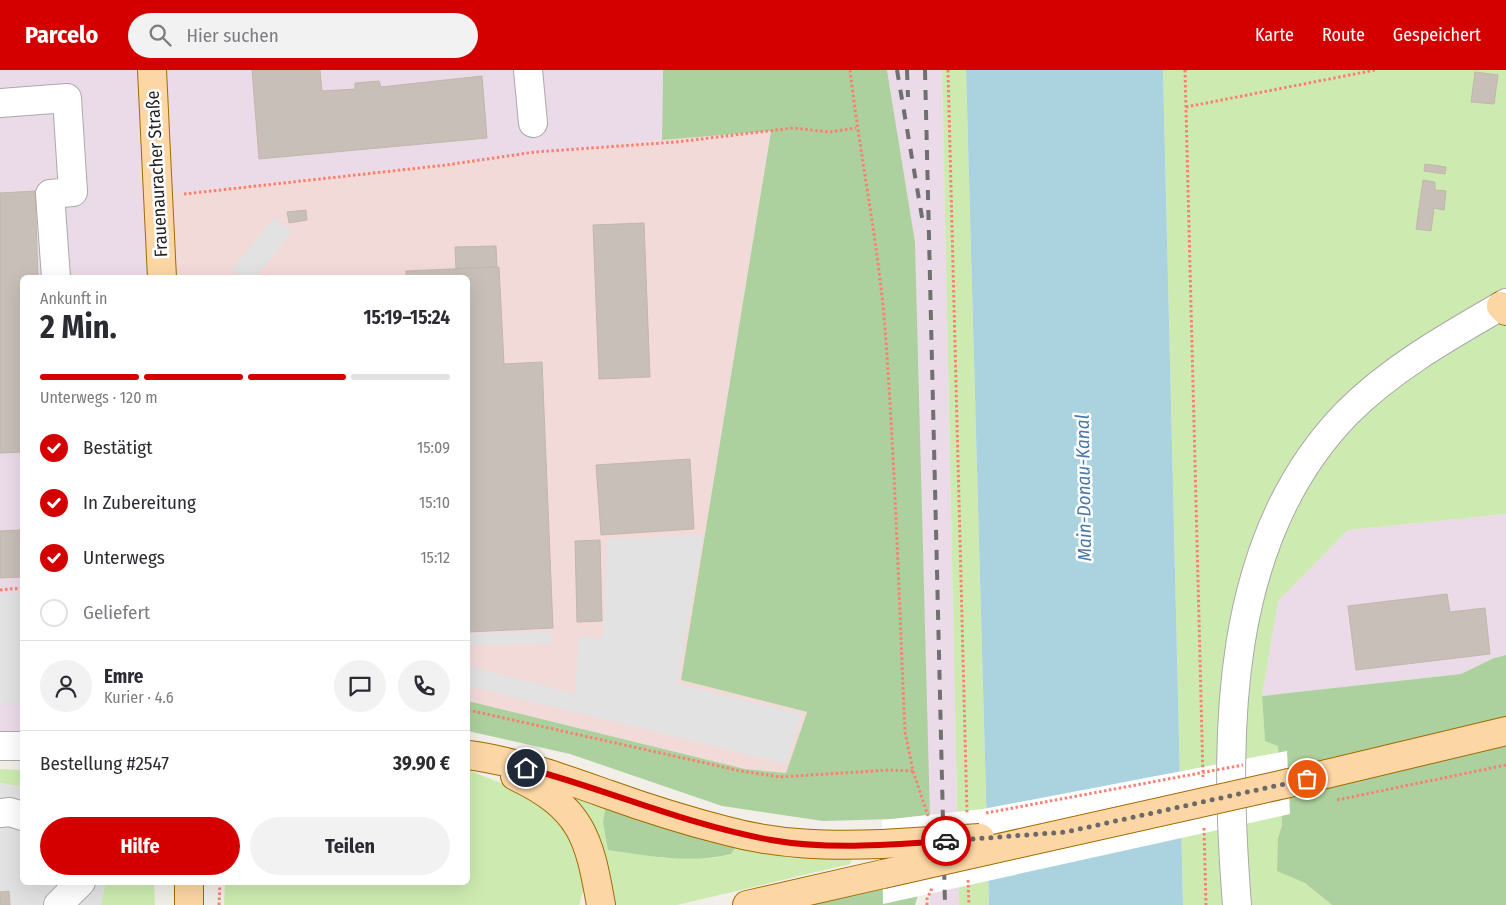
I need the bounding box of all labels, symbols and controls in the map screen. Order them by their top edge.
search box [128,13,478,58]
text: Parcelo [25,21,98,49]
icon: search [146,21,174,49]
text: Hier suchen [186,24,279,47]
text: Karte [1255,24,1294,46]
text: Route [1322,24,1365,46]
text: Gespeichert [1393,24,1481,46]
street label: Frauenauracher Straße [142,90,172,258]
text: Ankunft in [40,289,107,308]
text: 15:19–15:24 [363,306,450,329]
text: 2 Min. [40,308,117,346]
text: Unterwegs · 120 m [40,388,158,407]
water label: Main-Donau-Kanal [1071,414,1096,562]
icon: check [40,434,68,462]
text: Bestätigt [83,436,152,459]
text: 15:09 [417,438,450,457]
icon: check [40,489,68,517]
text: In Zubereitung [83,491,196,514]
text: 15:10 [419,493,450,512]
icon: check [40,544,68,572]
text: Unterwegs [83,546,165,569]
text: 15:12 [420,548,450,567]
text: Geliefert [83,601,150,624]
button: person [40,660,92,712]
button: chat [334,660,386,712]
button: phone [398,660,450,712]
text: Emre [104,665,143,688]
text: Kurier · 4.6 [104,688,174,707]
pin [505,747,547,789]
text: Bestellung #2547 [40,752,169,775]
text: 39.90 € [393,752,450,775]
icon: home [512,754,540,782]
pin [1286,758,1328,800]
icon: bag [1293,765,1321,793]
courier [921,816,971,866]
button: Hilfe [40,817,240,875]
button: Teilen [250,817,450,875]
icon: car [932,827,960,855]

